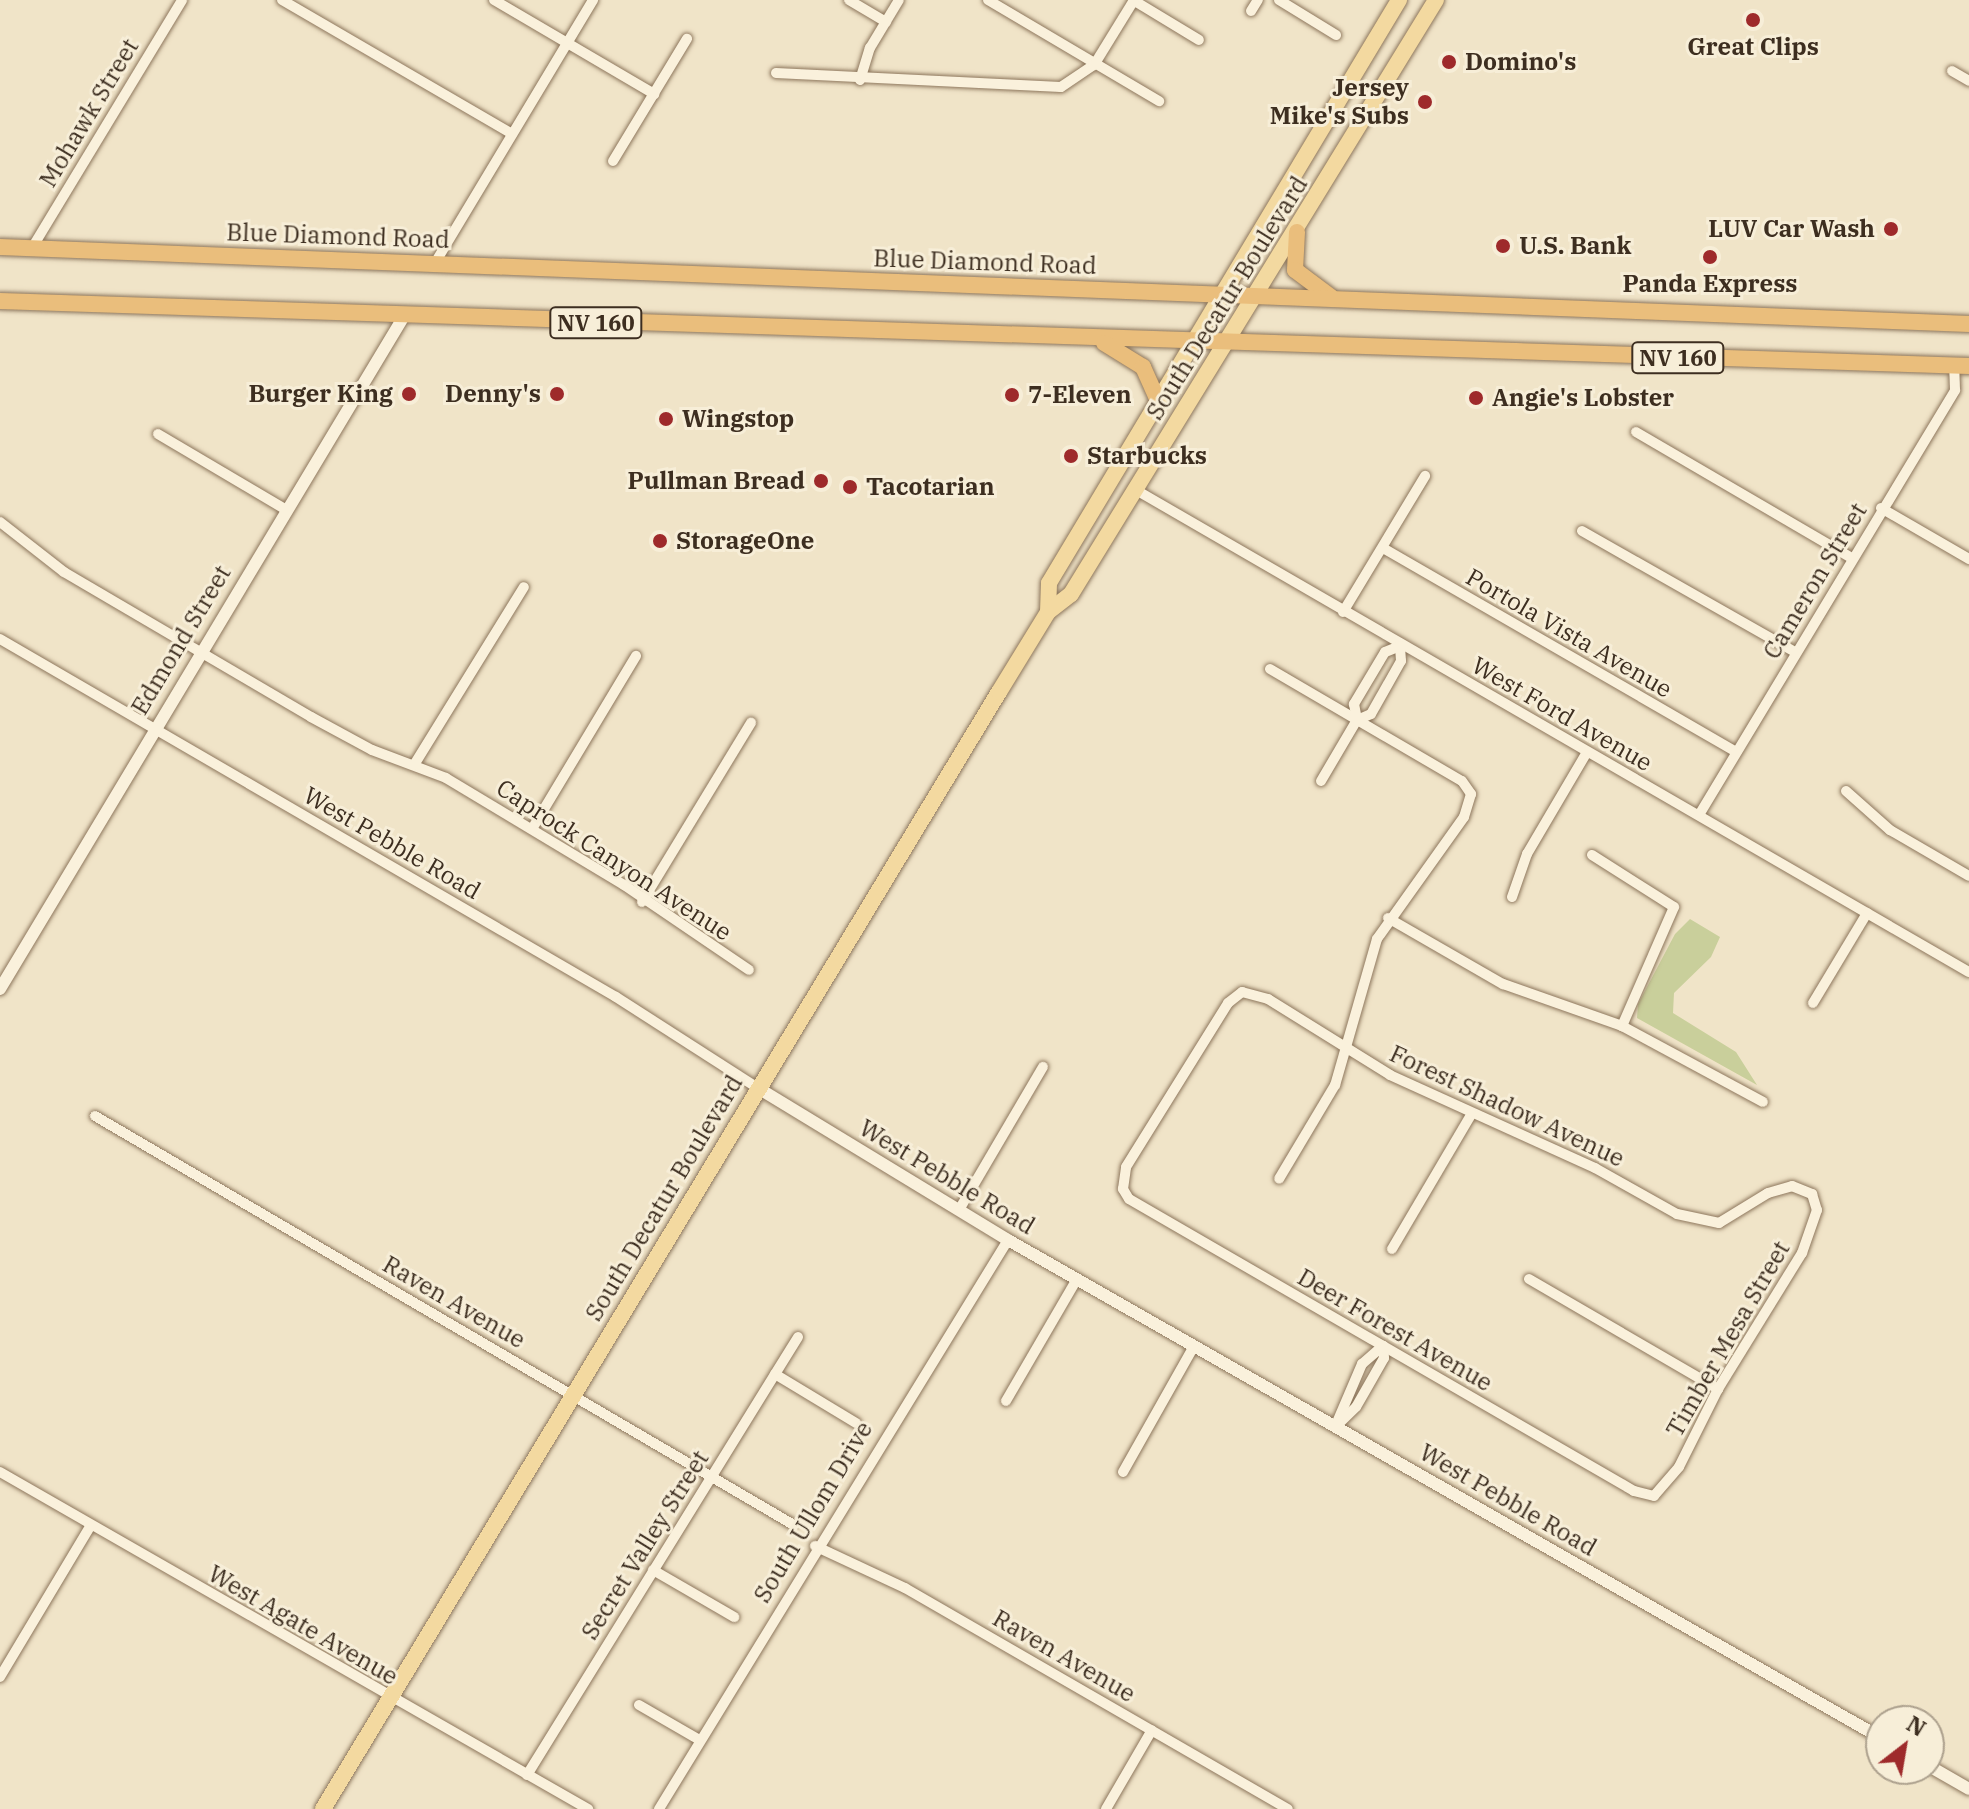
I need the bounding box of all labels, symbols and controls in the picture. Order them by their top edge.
marker: Great Clips [1744,11,1762,29]
place label: Great Clips [1687,33,1819,61]
street label: Mohawk Street [33,34,145,192]
place label: Domino's [1465,48,1576,76]
marker: Domino's [1440,53,1458,71]
place label: Jersey Mike's Subs [1270,74,1409,130]
marker: Jersey Mike's Subs [1416,93,1434,111]
street label: South Decatur Boulevard [1140,171,1314,425]
place label: LUV Car Wash [1708,215,1875,243]
street label: Blue Diamond Road [226,218,450,254]
marker: LUV Car Wash [1882,220,1900,238]
place label: U.S. Bank [1519,232,1631,260]
marker: U.S. Bank [1494,237,1512,255]
street label: Blue Diamond Road [873,244,1097,280]
marker: Panda Express [1701,248,1719,266]
place label: Panda Express [1623,270,1797,298]
road number: NV 160 [548,305,644,341]
road number: NV 160 [1630,340,1726,376]
place label: Burger King [248,380,393,408]
place label: Denny's [445,380,541,408]
place label: 7-Eleven [1028,381,1132,409]
place label: Angie's Lobster [1492,384,1674,412]
marker: Burger King [400,385,418,403]
marker: Denny's [548,385,566,403]
marker: 7-Eleven [1003,386,1021,404]
marker: Angie's Lobster [1467,389,1485,407]
place label: Wingstop [682,405,794,433]
marker: Wingstop [657,410,675,428]
place label: Starbucks [1087,442,1207,470]
marker: Starbucks [1062,447,1080,465]
place label: Pullman Bread [628,467,805,495]
marker: Pullman Bread [812,472,830,490]
place label: Tacotarian [866,473,995,501]
marker: Tacotarian [841,478,859,496]
street label: Cameron Street [1757,498,1873,664]
place label: StorageOne [676,527,814,555]
marker: StorageOne [651,532,669,550]
street label: Edmond Street [125,560,237,720]
street label: Portola Vista Avenue [1461,562,1677,704]
street label: West Ford Avenue [1467,651,1657,777]
street label: Caprock Canyon Avenue [491,773,737,947]
street label: West Pebble Road [298,781,486,905]
street label: Forest Shadow Avenue [1385,1039,1629,1173]
street label: South Decatur Boulevard [579,1070,749,1326]
street label: West Pebble Road [854,1113,1040,1241]
street label: Timber Mesa Street [1660,1236,1796,1442]
street label: Raven Avenue [378,1250,530,1354]
street label: Deer Forest Avenue [1293,1263,1497,1397]
street label: South Ullom Drive [748,1416,878,1608]
street label: West Pebble Road [1414,1438,1602,1562]
street label: Secret Valley Street [575,1445,715,1645]
street label: West Agate Avenue [203,1559,403,1691]
street label: Raven Avenue [988,1604,1140,1708]
north arrow [1865,1705,1945,1785]
text: N [1902,1709,1932,1743]

